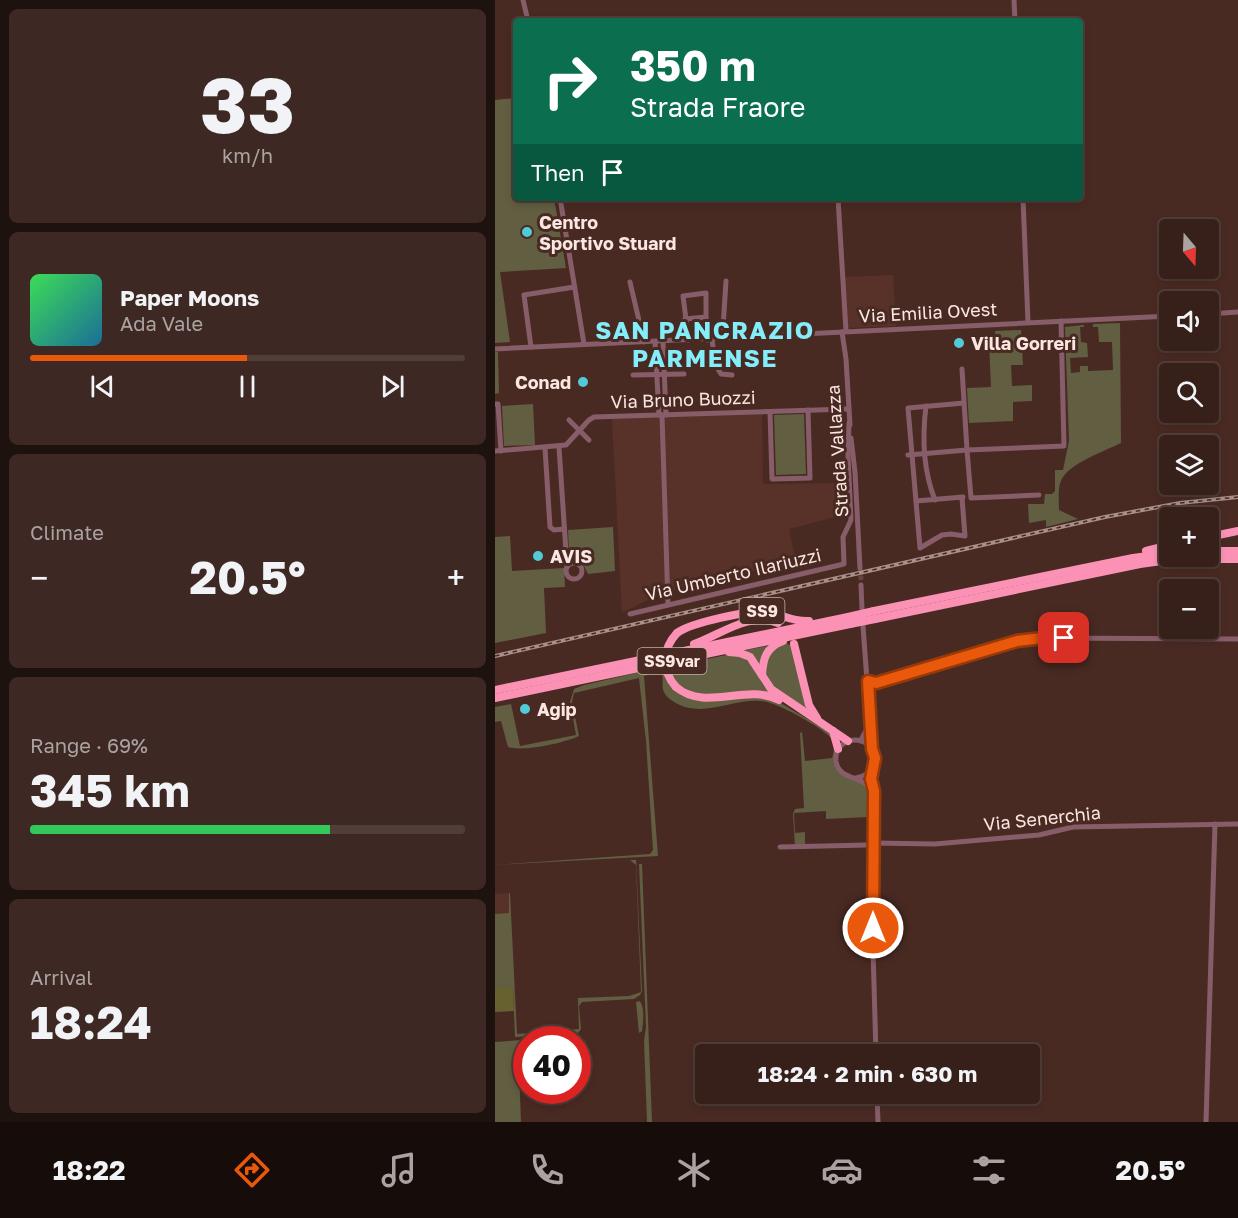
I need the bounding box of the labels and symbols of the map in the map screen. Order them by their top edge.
place label: Centro Sportivo Stuard [539,211,676,254]
north arrow [1159,219,1219,279]
marker: Centro Sportivo Stuard [520,225,534,239]
street label: Via Emilia Ovest [858,297,998,327]
district label: SAN PANCRAZIO PARMENSE [595,315,815,372]
place label: Villa Gorreri [971,332,1076,354]
marker: Villa Gorreri [952,336,966,350]
place label: Conad [515,371,571,393]
marker: Conad [576,375,590,389]
street label: Strada Vallazza [821,384,853,518]
street label: Via Bruno Buozzi [610,385,756,413]
street label: Via Umberto Ilariuzzi [643,543,823,605]
place label: AVIS [550,545,592,567]
marker: AVIS [531,549,545,563]
road number: SS9 [739,598,785,624]
pin [1038,612,1089,663]
road number: SS9var [637,648,707,674]
place label: Agip [537,698,577,720]
marker: Agip [518,702,532,716]
street label: Via Senerchia [982,801,1102,835]
position arrow [841,896,905,960]
speed limit sign: 40 [513,1026,591,1104]

